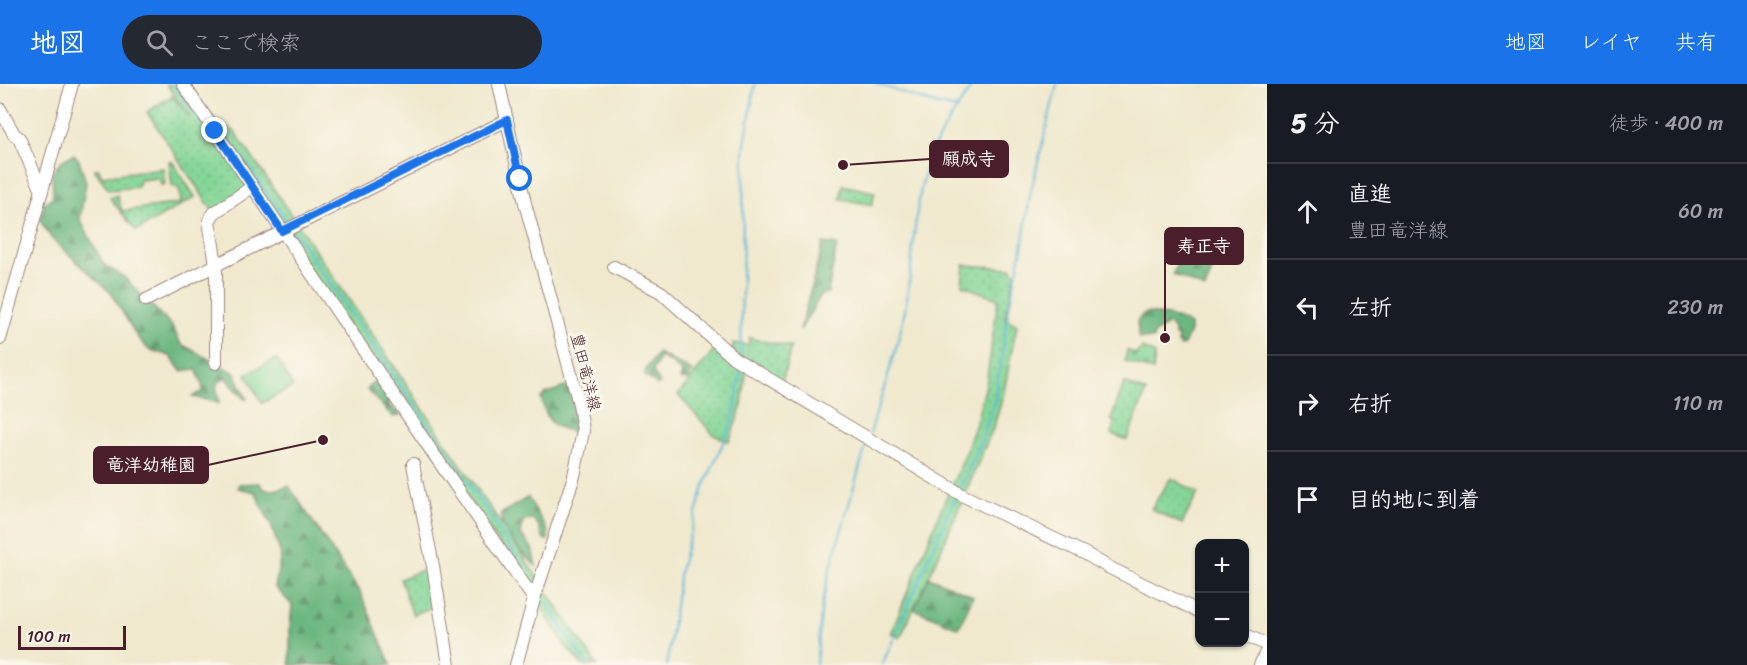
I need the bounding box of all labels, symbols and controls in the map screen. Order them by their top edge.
search box [122,15,542,69]
text: 地図 [30,18,86,67]
text: ここで検索 [191,23,301,62]
text: 地図 [1505,23,1547,61]
text: レイヤ [1580,23,1642,61]
text: 共有 [1675,23,1717,61]
icon: search [143,26,176,59]
text: 5 分 [1291,100,1340,146]
text: 徒歩 · 400 m [1609,106,1723,141]
route end [201,117,227,143]
callout: 願成寺 [930,141,1008,177]
text: 願成寺 [942,143,996,175]
route start [506,165,532,191]
text: 直進 [1348,174,1392,213]
text: 60 m [1678,194,1723,229]
icon: ahead [1291,195,1324,228]
text: 豊田竜洋線 [1348,213,1448,248]
callout: 寿正寺 [1165,228,1243,264]
text: 寿正寺 [1177,230,1231,262]
text: 左折 [1348,288,1392,327]
text: 230 m [1667,290,1723,325]
icon: left [1291,291,1324,324]
street label: 豊田竜洋線 [562,330,610,414]
text: 右折 [1348,384,1392,423]
text: 110 m [1673,386,1723,421]
icon: right [1291,387,1324,420]
callout: 竜洋幼稚園 [94,447,208,483]
text: 竜洋幼稚園 [106,449,196,481]
text: 目的地に到着 [1348,480,1480,519]
icon: arrive [1291,483,1324,516]
map controls [1195,539,1249,647]
button: + [1195,539,1249,593]
button: − [1195,593,1249,647]
text: 100 m [27,622,71,651]
scale bar [18,623,126,650]

